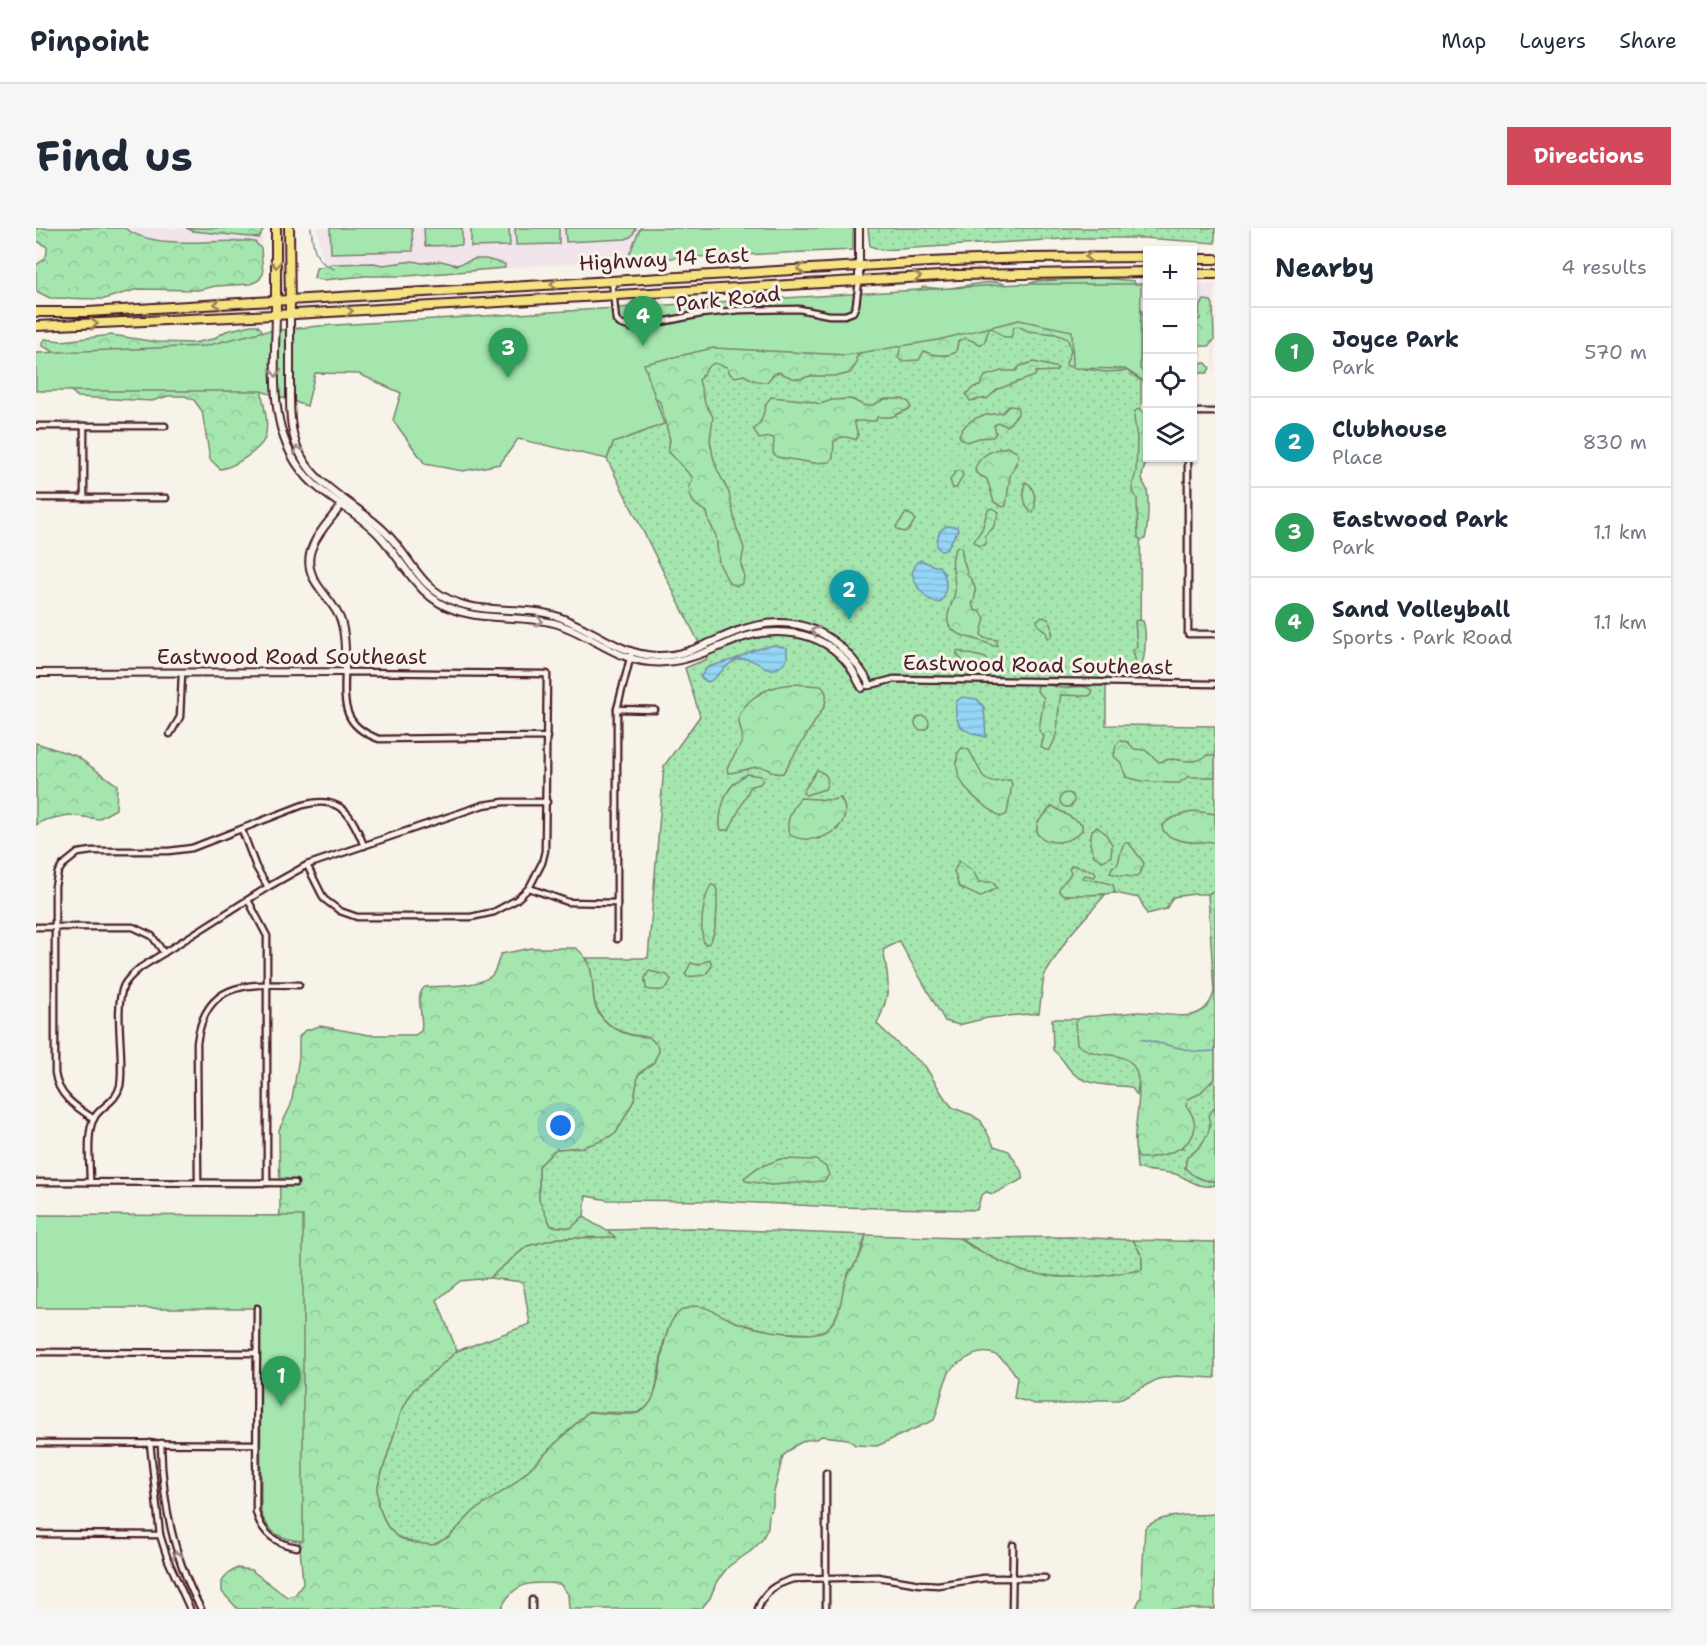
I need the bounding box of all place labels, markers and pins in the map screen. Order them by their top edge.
pin: 4 [624,296,662,346]
pin: 3 [488,328,528,378]
pin: 2 [830,570,868,620]
pin: 1 [262,1356,300,1406]

